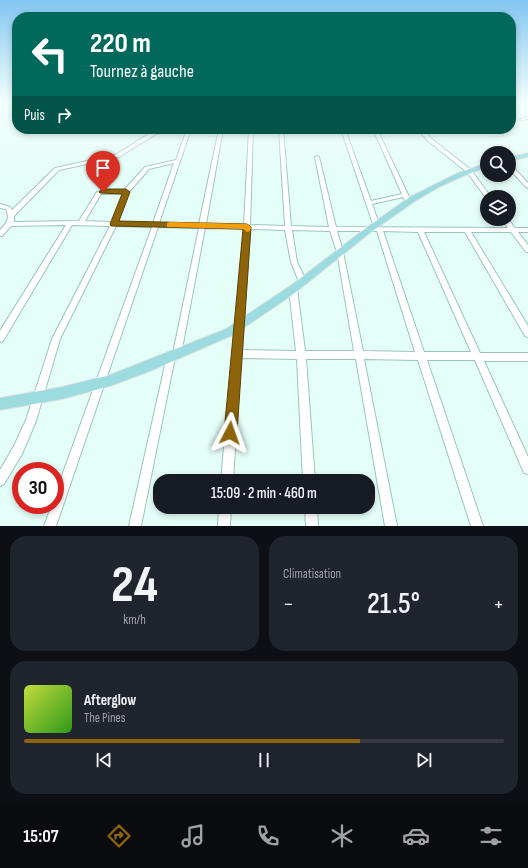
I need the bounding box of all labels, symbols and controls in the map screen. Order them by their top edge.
text: 220 m [90,27,151,60]
icon: left [24,28,76,80]
text: Tournez à gauche [90,61,194,82]
icon: right [53,104,75,126]
text: Puis [24,106,45,125]
map controls [480,146,516,226]
button: search [480,146,516,182]
pin [86,151,120,192]
icon: arrive [92,157,114,179]
button: layers [480,190,516,226]
position arrow [209,412,251,454]
speed limit sign: 30 [12,462,64,514]
text: 15:09 · 2 min · 460 m [211,484,317,503]
text: 24 [111,554,158,617]
text: Climatisation [283,566,341,582]
text: 21.5° [367,586,420,622]
text: − [283,591,294,618]
text: + [493,591,504,618]
text: km/h [123,612,146,628]
text: Afterglow [84,691,136,710]
text: The Pines [84,710,125,726]
icon: previous [93,749,115,771]
icon: pause [253,749,275,771]
icon: next [413,749,435,771]
icon: directions [105,822,133,850]
icon: music [179,822,207,850]
icon: phone [254,822,282,850]
icon: climate [328,822,356,850]
icon: car [402,822,430,850]
icon: filters [477,822,505,850]
text: 15:07 [23,826,59,847]

